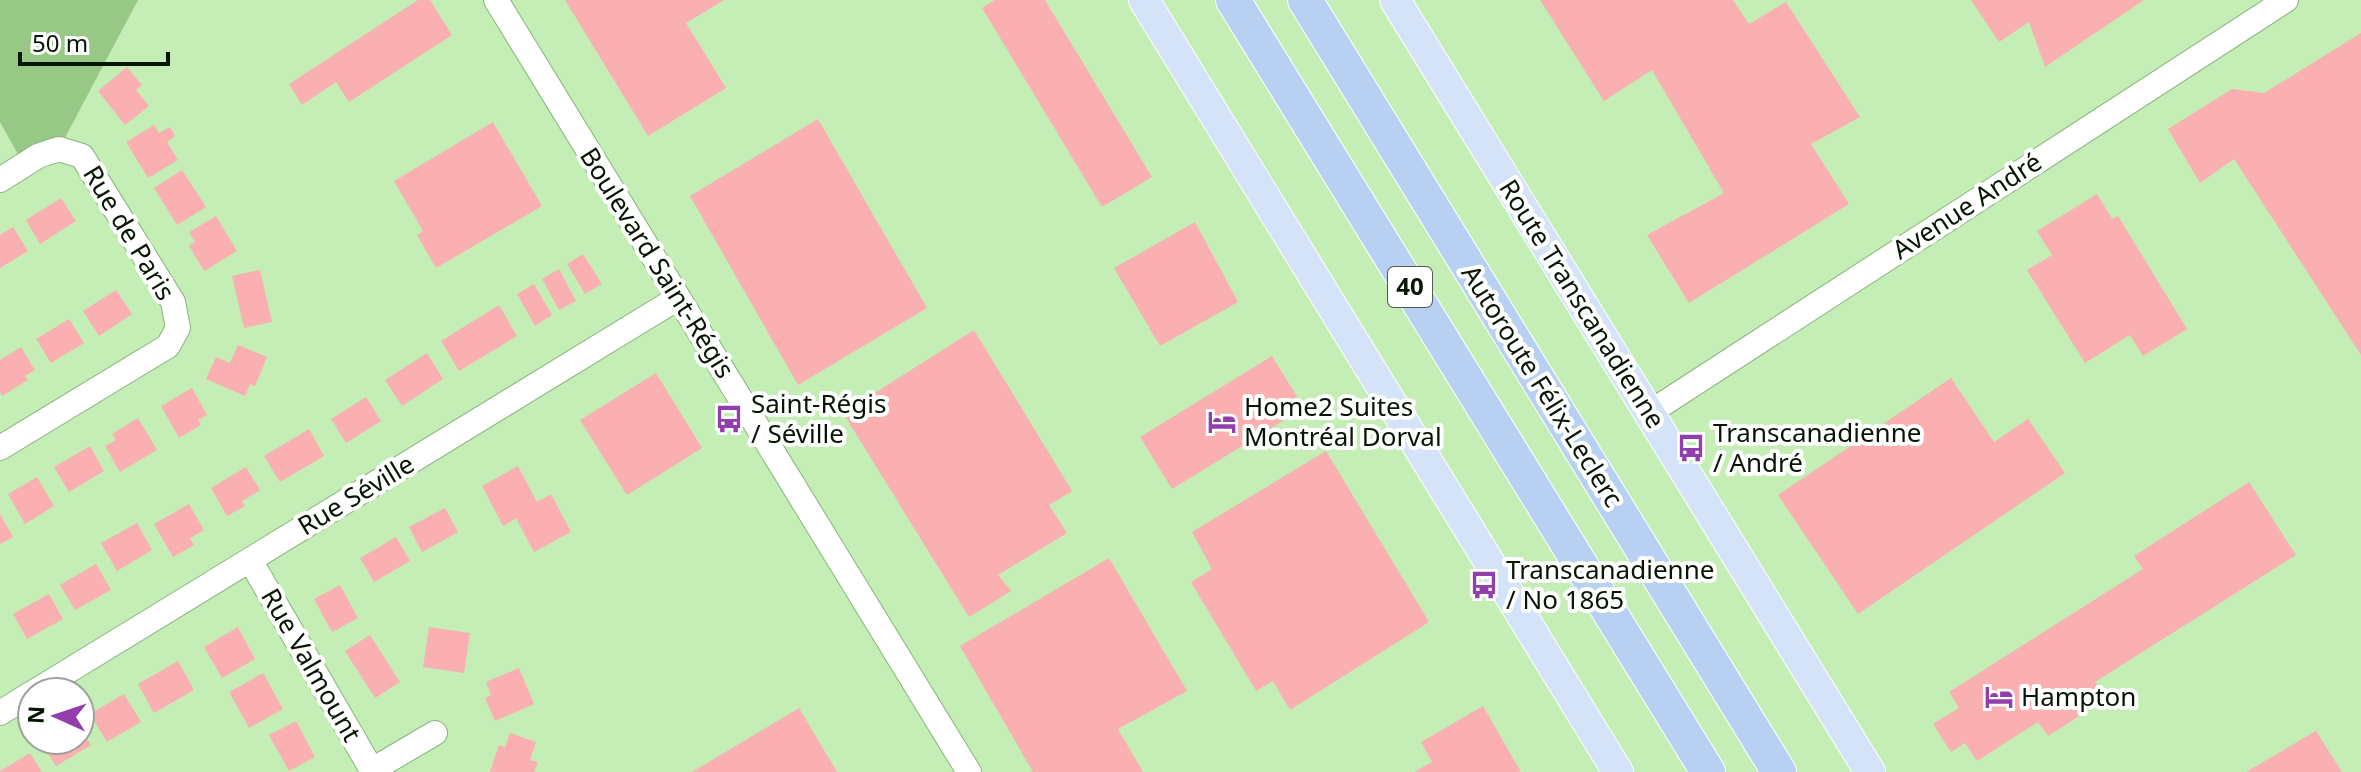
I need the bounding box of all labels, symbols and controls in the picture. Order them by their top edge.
scale bar [20,16,168,66]
text: 50 m [32,26,88,59]
street label: Boulevard Saint-Régis [572,140,744,385]
street label: Avenue André [1885,143,2048,267]
street label: Rue de Paris [75,158,184,307]
street label: Route Transcanadienne [1491,172,1674,435]
street label: Autoroute Félix-Leclerc [1454,258,1632,513]
road number: 40 [1388,267,1432,307]
place label: Saint-Régis / Séville [751,385,886,451]
place label: Home2 Suites Montréal Dorval [1244,388,1442,454]
bus stop icon: Saint-Régis / Séville [714,404,744,434]
hotel icon: Home2 Suites Montréal Dorval [1207,407,1237,437]
place label: Transcanadienne / André [1713,414,1921,480]
bus stop icon: Transcanadienne / André [1676,433,1706,463]
street label: Rue Séville [290,445,421,543]
place label: Transcanadienne / No 1865 [1506,551,1714,617]
bus stop icon: Transcanadienne / No 1865 [1469,570,1499,600]
street label: Rue Valmount [253,581,370,748]
north arrow [16,676,96,756]
place label: Hampton [2021,678,2136,714]
hotel icon: Hampton [1984,682,2014,712]
text: N [20,705,50,725]

